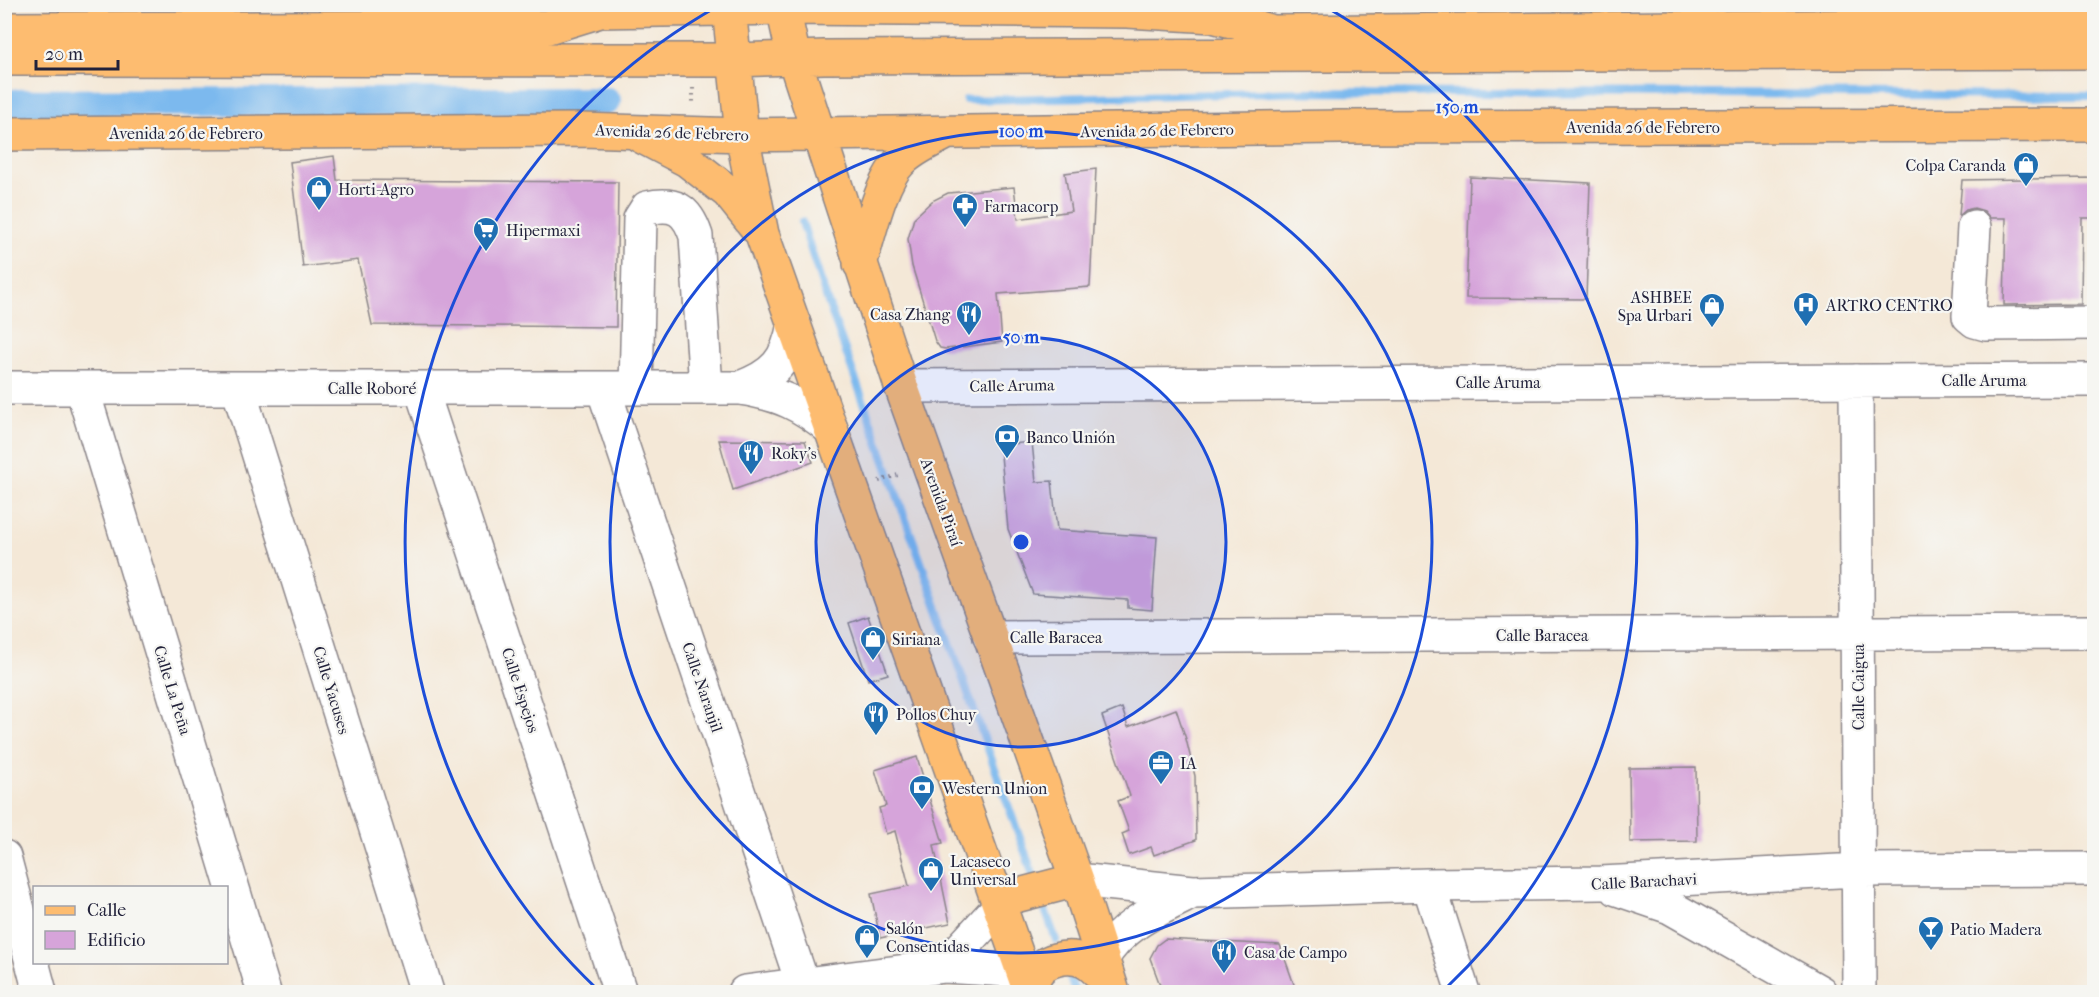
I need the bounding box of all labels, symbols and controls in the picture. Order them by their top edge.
scale bar [36,33,118,71]
text: 20 m [45,44,83,65]
text: 150 m [1436,97,1479,118]
street label: Avenida 26 de Febrero [1565,118,1720,137]
street label: Avenida 26 de Febrero [594,120,749,145]
street label: Avenida 26 de Febrero [1079,120,1234,141]
text: 100 m [998,121,1045,142]
street label: Avenida 26 de Febrero [108,124,263,143]
shop icon: Colpa Caranda [2011,150,2041,188]
place label: Colpa Caranda [1906,156,2007,175]
shop icon: Horti-Agro [304,174,334,212]
place label: Horti-Agro [338,180,414,199]
pharmacy icon: Farmacorp [950,191,980,229]
place label: Farmacorp [984,197,1059,216]
supermarket icon: Hipermaxi [471,215,501,253]
place label: Hipermaxi [506,221,581,240]
place label: ASHBEE Spa Urbari [1618,288,1692,325]
hospital icon: ARTRO CENTRO [1791,290,1821,328]
shop icon: ASHBEE Spa Urbari [1697,291,1727,329]
place label: ARTRO CENTRO [1825,296,1953,315]
restaurant icon: Casa Zhang [954,299,984,337]
place label: Casa Zhang [870,305,950,324]
text: 50 m [1003,327,1040,348]
street label: Calle Aruma [1941,371,2027,390]
street label: Calle Aruma [1455,373,1541,392]
street label: Calle Aruma [969,375,1055,396]
street label: Calle Roboré [328,379,416,398]
bank icon: Banco Unión [992,422,1022,460]
place label: Banco Unión [1026,428,1116,447]
restaurant icon: Roky's [736,438,766,476]
place label: Roky's [771,444,817,463]
street label: Avenida Piraí [916,455,966,549]
centre of rings [1011,532,1031,552]
shop icon: Siriana [858,624,888,662]
street label: Calle Baracea [1496,626,1589,645]
street label: Calle Baracea [1010,628,1103,647]
place label: Siriana [892,630,941,649]
street label: Calle Naranjil [678,640,727,735]
street label: Calle La Peña [150,643,195,738]
street label: Calle Caigua [1849,643,1868,730]
street label: Calle Yacuses [309,644,354,737]
street label: Calle Espejos [498,645,543,735]
restaurant icon: Pollos Chuy [861,699,891,737]
place label: Pollos Chuy [896,705,977,724]
office icon: IA [1146,748,1176,786]
place label: IA [1180,754,1197,773]
bank icon: Western Union [907,773,937,811]
place label: Western Union [941,779,1048,798]
place label: Lacaseco Universal [950,852,1017,889]
shop icon: Lacaseco Universal [916,855,946,893]
street label: Calle Barachavi [1591,869,1698,894]
legend [33,886,228,964]
text: Calle [87,900,126,921]
bar icon: Patio Madera [1916,914,1946,952]
place label: Salón Consentidas [886,919,970,956]
place label: Patio Madera [1950,920,2042,939]
shop icon: Salón Consentidas [852,922,882,960]
text: Edificio [87,930,145,951]
restaurant icon: Casa de Campo [1209,937,1239,975]
place label: Casa de Campo [1244,943,1347,962]

